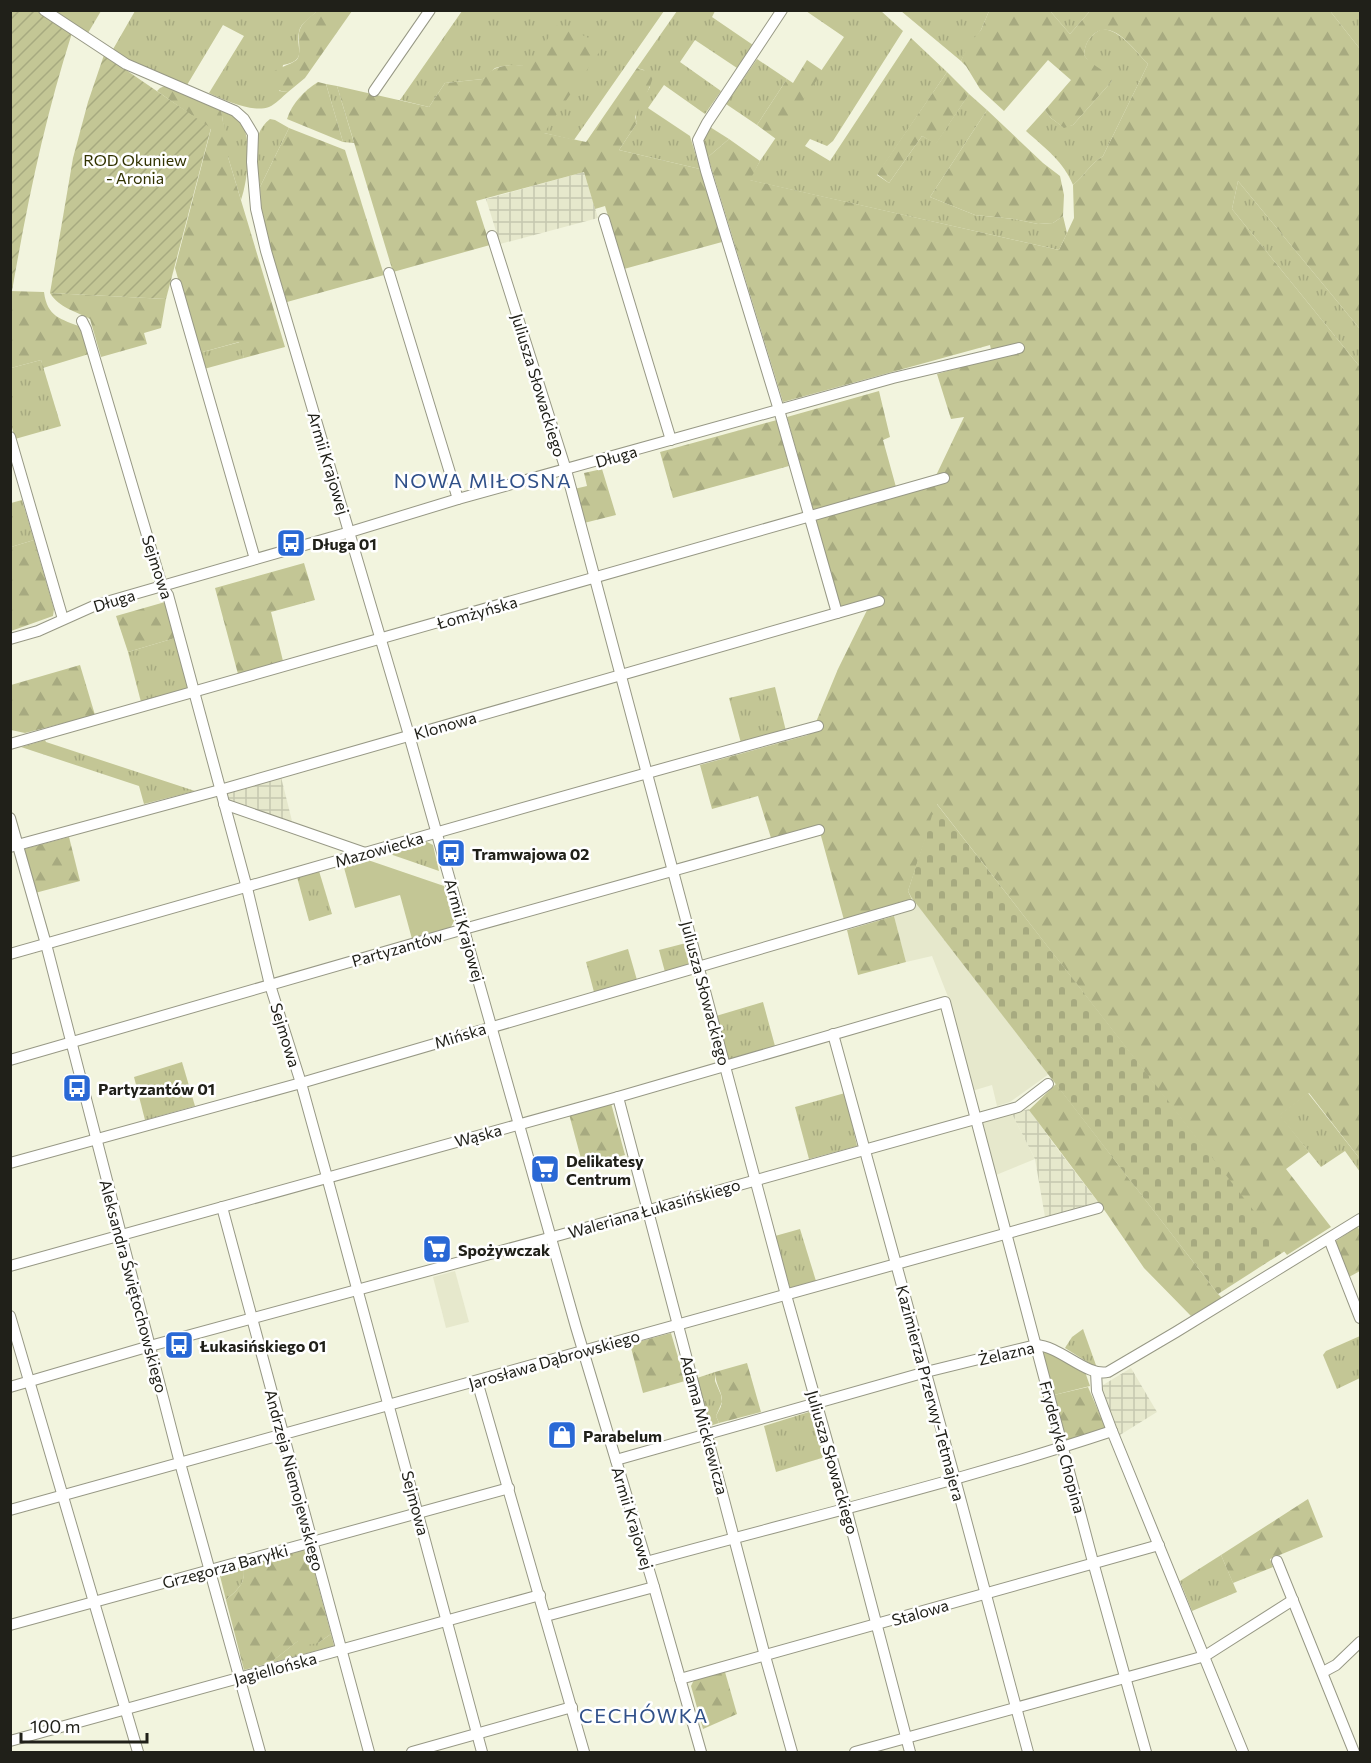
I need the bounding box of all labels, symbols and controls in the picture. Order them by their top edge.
park label: ROD Okuniew - Aronia [83,150,187,187]
street label: Juliusza Słowackiego [508,311,570,459]
street label: Armii Krajowej [304,409,354,517]
street label: Długa [593,441,639,471]
district label: NOWA MIŁOSNA [394,468,572,492]
bus stop icon: Długa 01 [275,527,307,559]
street label: Sejmowa [139,533,177,601]
place label: Długa 01 [312,534,377,553]
street label: Długa [91,585,137,615]
street label: Łomżyńska [434,591,519,633]
street label: Klonowa [412,707,478,743]
street label: Mazowiecka [333,827,425,871]
bus stop icon: Tramwajowa 02 [435,837,467,869]
place label: Tramwajowa 02 [472,844,589,863]
street label: Armii Krajowej [441,876,489,984]
street label: Juliusza Słowackiego [678,919,734,1067]
street label: Partyzantów [349,926,445,970]
street label: Sejmowa [267,1001,305,1069]
street label: Mińska [432,1018,488,1052]
bus stop icon: Partyzantów 01 [61,1072,93,1104]
place label: Partyzantów 01 [98,1079,215,1098]
street label: Wąska [452,1120,504,1150]
place label: Delikatesy Centrum [566,1151,644,1188]
supermarket icon: Delikatesy Centrum [529,1153,561,1185]
street label: Waleriana Łukasińskiego [566,1174,742,1242]
street label: Aleksandra Świętochowskiego [96,1177,172,1395]
supermarket icon: Spożywczak [421,1233,453,1265]
place label: Spożywczak [458,1240,551,1259]
street label: Kazimierza Przerwy-Tetmajera [893,1283,969,1503]
street label: Jarosława Dąbrowskiego [466,1325,642,1393]
bus stop icon: Łukasińskiego 01 [163,1329,195,1361]
place label: Łukasińskiego 01 [199,1336,326,1355]
street label: Żelazna [976,1337,1036,1369]
street label: Adama Mickiewicza [677,1353,733,1497]
street label: Fryderyka Chopina [1036,1379,1090,1515]
street label: Andrzeja Niemojewskiego [262,1387,328,1573]
street label: Juliusza Słowackiego [803,1388,863,1536]
shop icon: Parabelum [546,1419,578,1451]
place label: Parabelum [583,1426,662,1445]
street label: Armii Krajowej [608,1464,658,1572]
street label: Sejmowa [398,1469,434,1537]
street label: Grzegorza Baryłki [160,1540,290,1592]
street label: Stalowa [889,1595,951,1629]
street label: Jagiellońska [231,1648,319,1688]
district label: CECHÓWKA [579,1703,709,1727]
scale bar [21,1706,147,1744]
text: 100 m [30,1715,80,1737]

